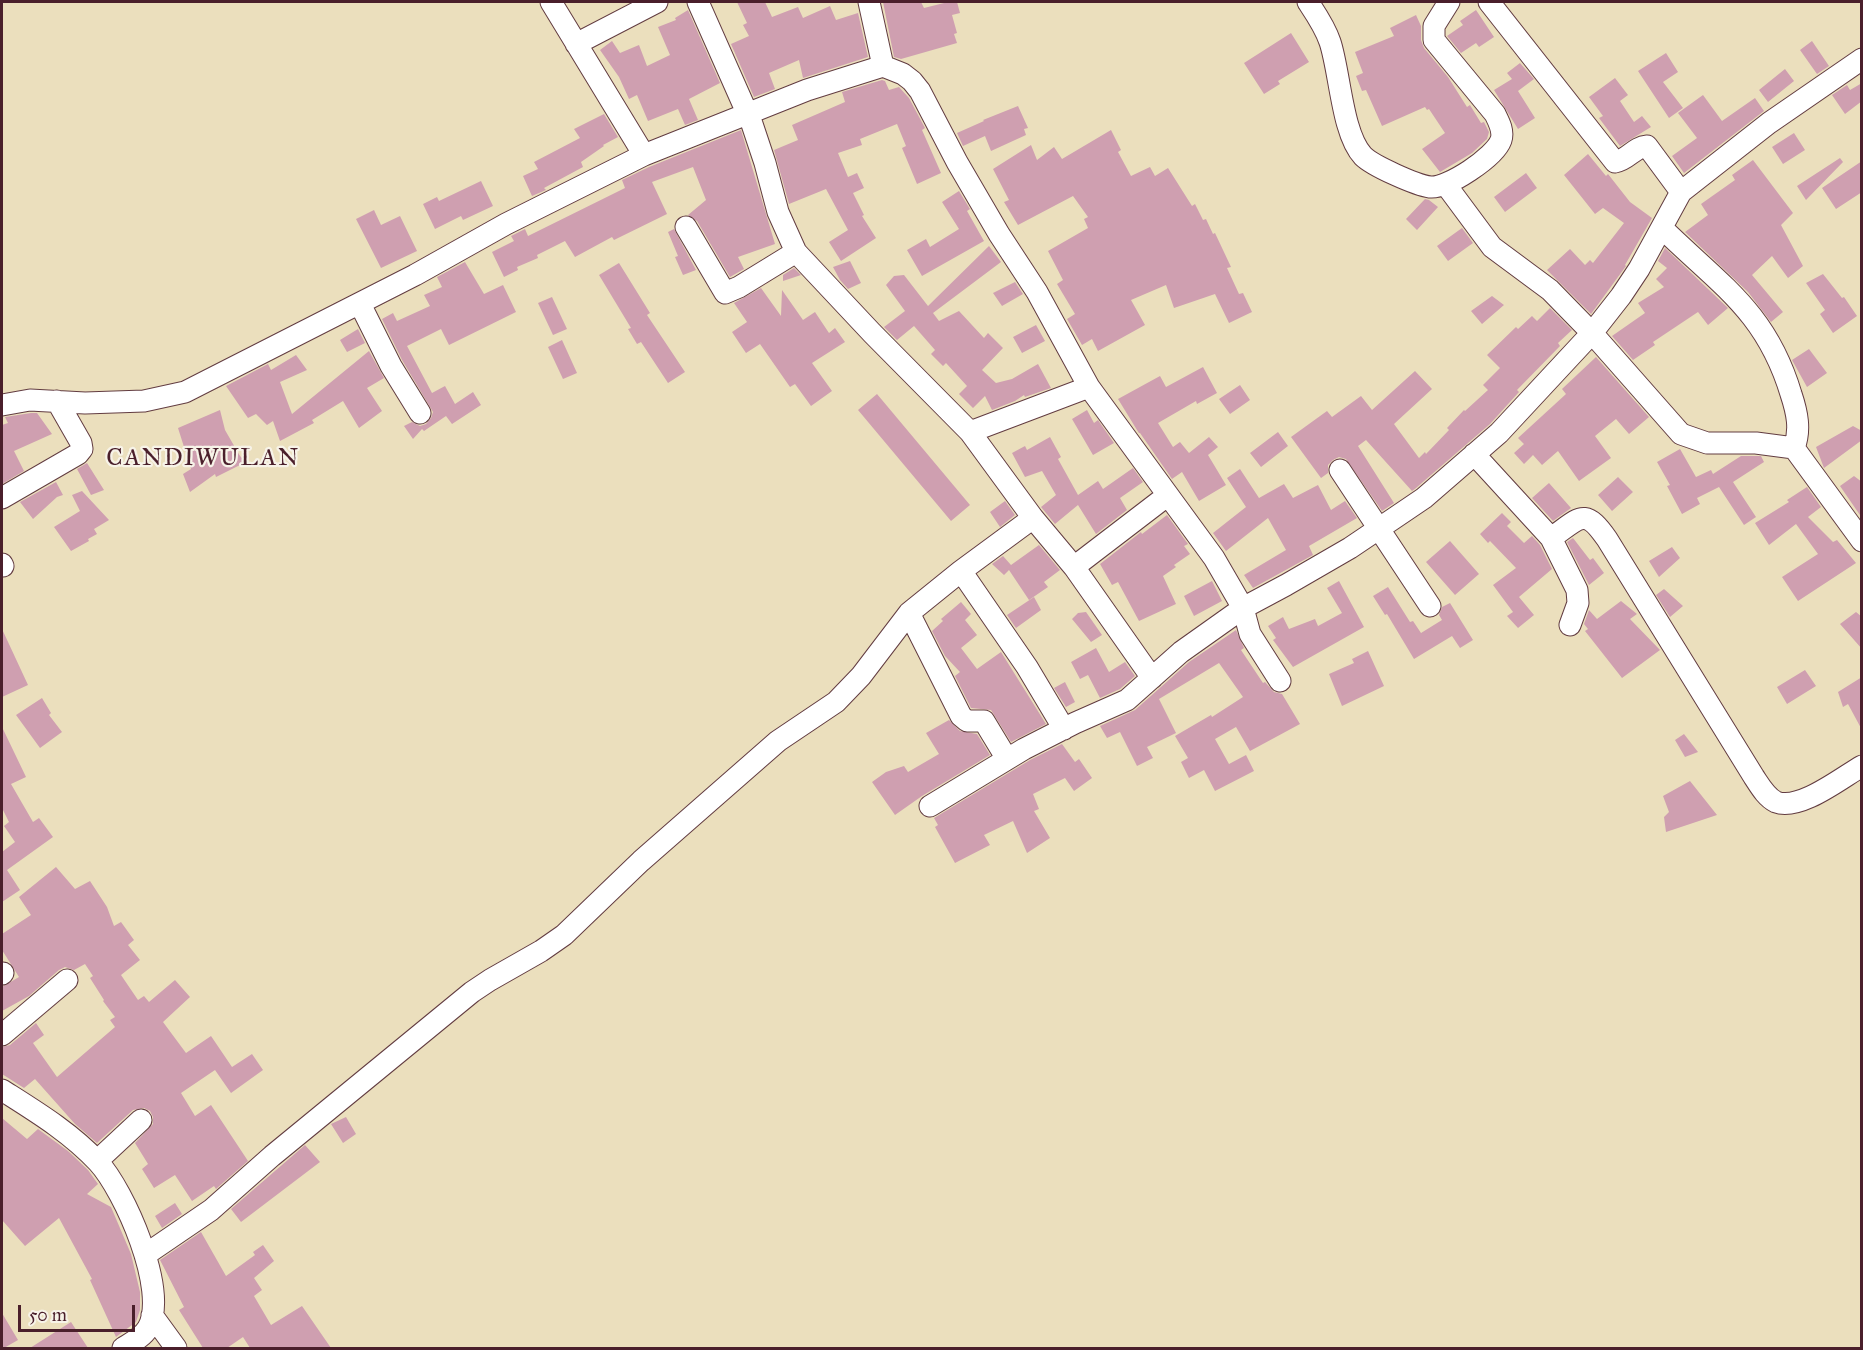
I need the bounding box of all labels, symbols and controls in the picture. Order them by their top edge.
district label: CANDIWULAN [106,445,300,473]
scale bar [21,1293,138,1331]
text: 50 m [29,1304,67,1326]

